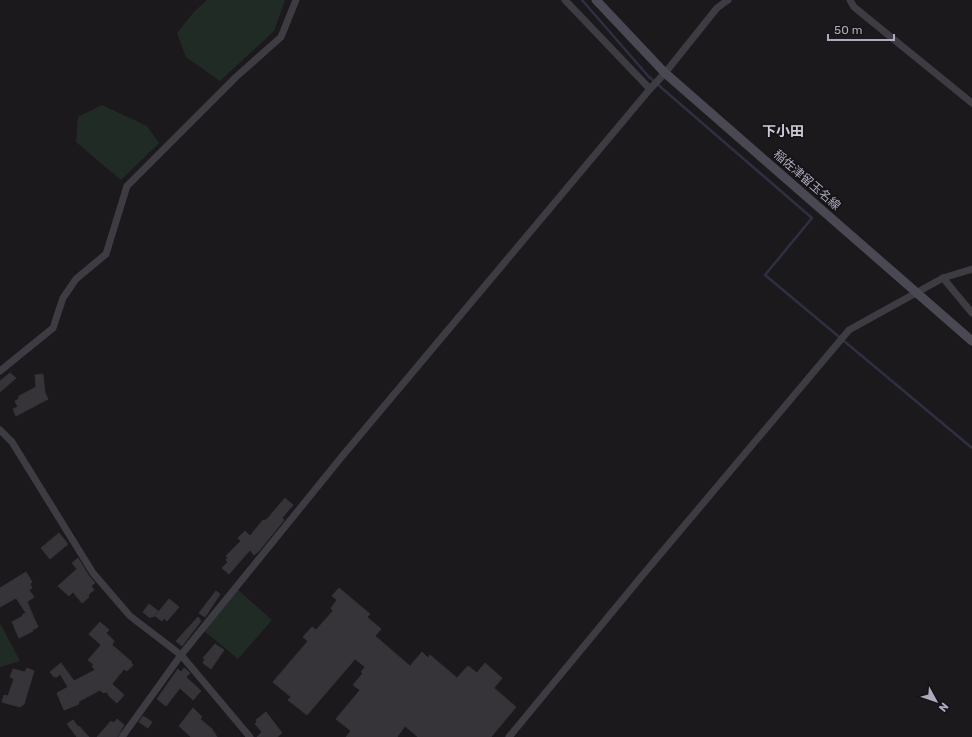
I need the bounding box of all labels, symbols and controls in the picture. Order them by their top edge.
scale bar [828,16,894,42]
text: 50 m [834,23,862,37]
district label: 下小田 [762,123,804,140]
street label: 稲佐津留玉名線 [771,147,843,213]
north arrow [916,681,956,721]
text: N [936,700,951,714]

